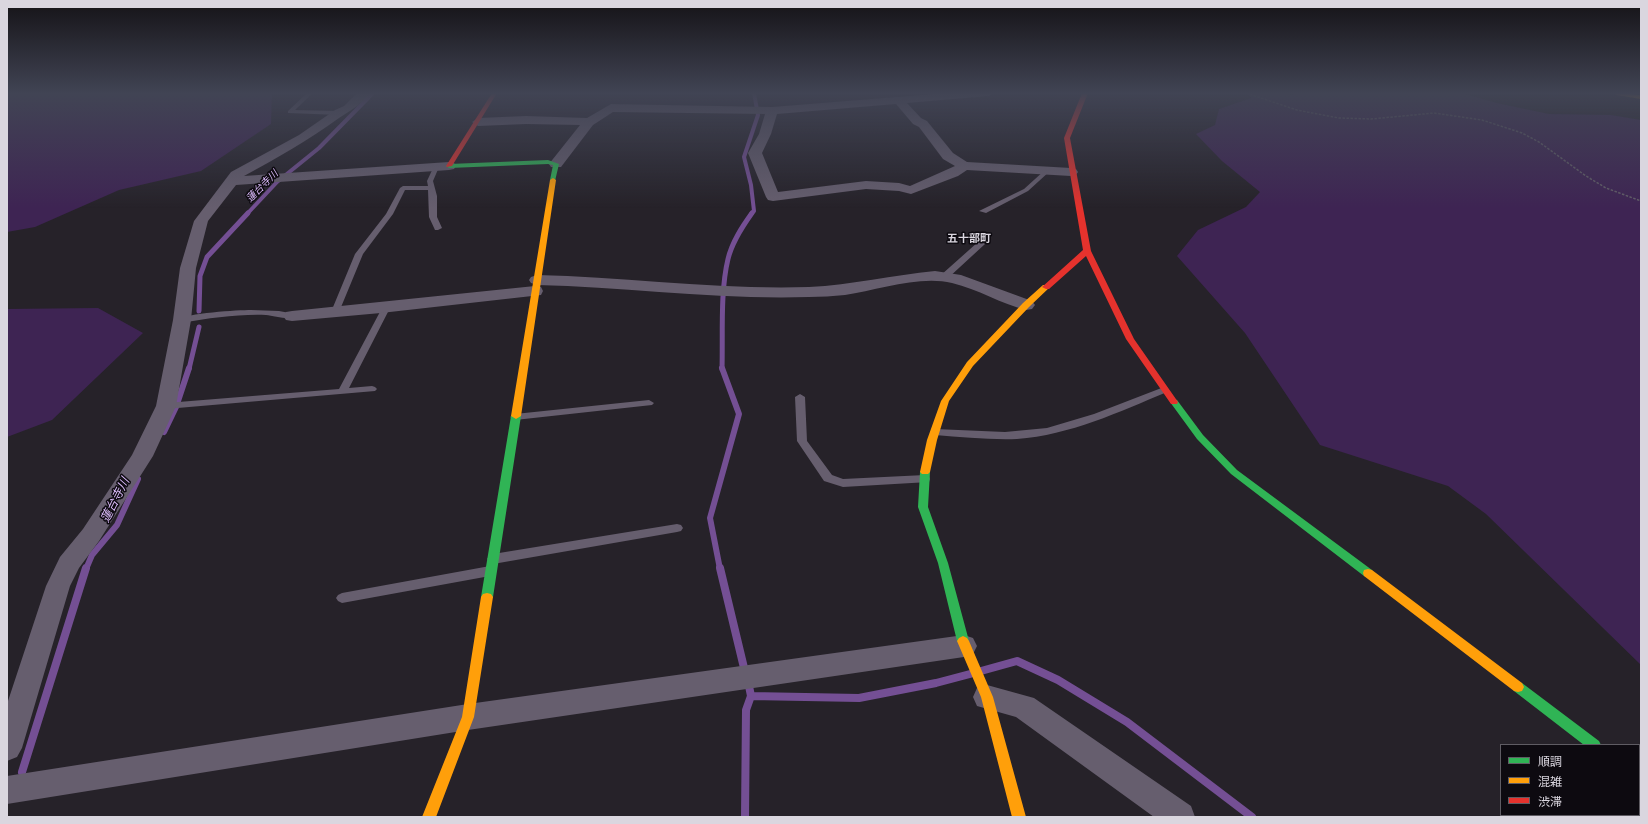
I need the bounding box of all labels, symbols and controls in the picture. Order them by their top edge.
water label: 蓮台寺川 [244,168,280,204]
district label: 五十部町 [947,231,991,245]
water label: 蓮台寺川 [98,475,132,525]
legend [1500,744,1640,816]
text: 順調 [1538,755,1562,768]
text: 混雑 [1538,775,1562,788]
text: 渋滞 [1538,795,1562,808]

